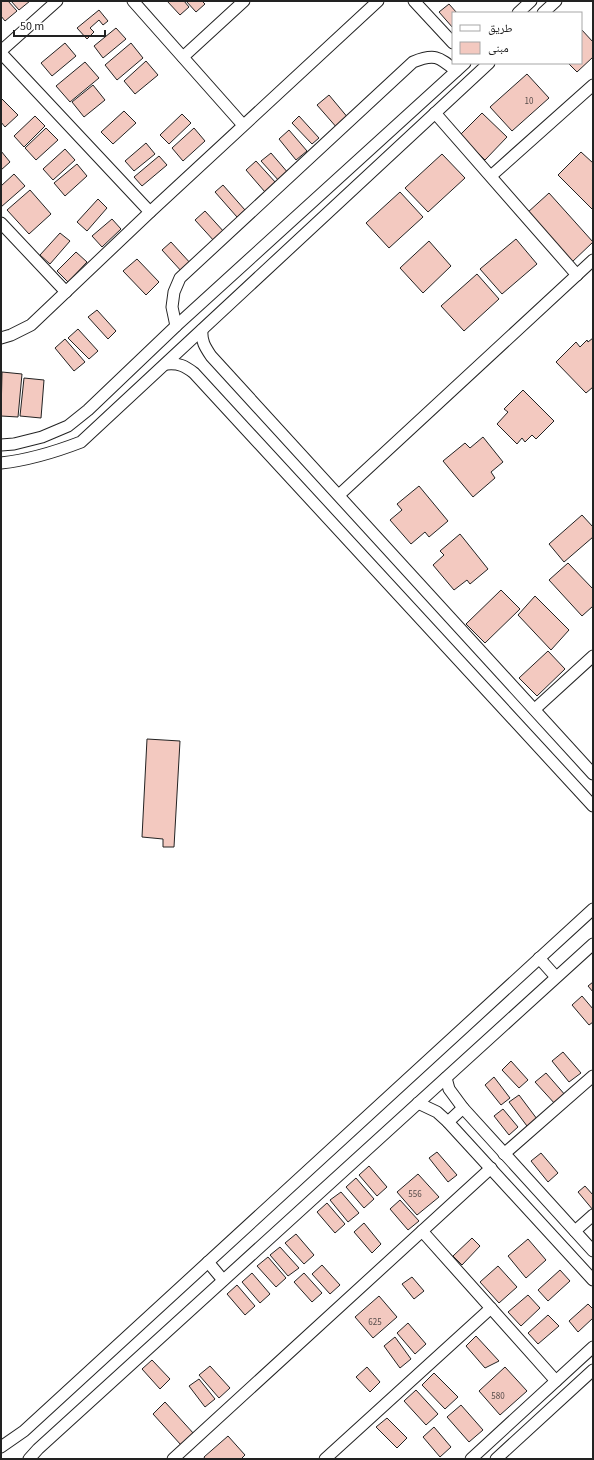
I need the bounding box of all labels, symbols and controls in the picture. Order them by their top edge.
scale bar [14,12,105,38]
legend [452,12,582,64]
text: 50 m [20,18,44,35]
text: طريق [488,20,513,37]
text: مبنى [488,40,509,57]
house number: 10 [525,95,534,108]
house number: 556 [408,1188,422,1201]
house number: 625 [368,1316,382,1329]
house number: 580 [491,1390,505,1403]

